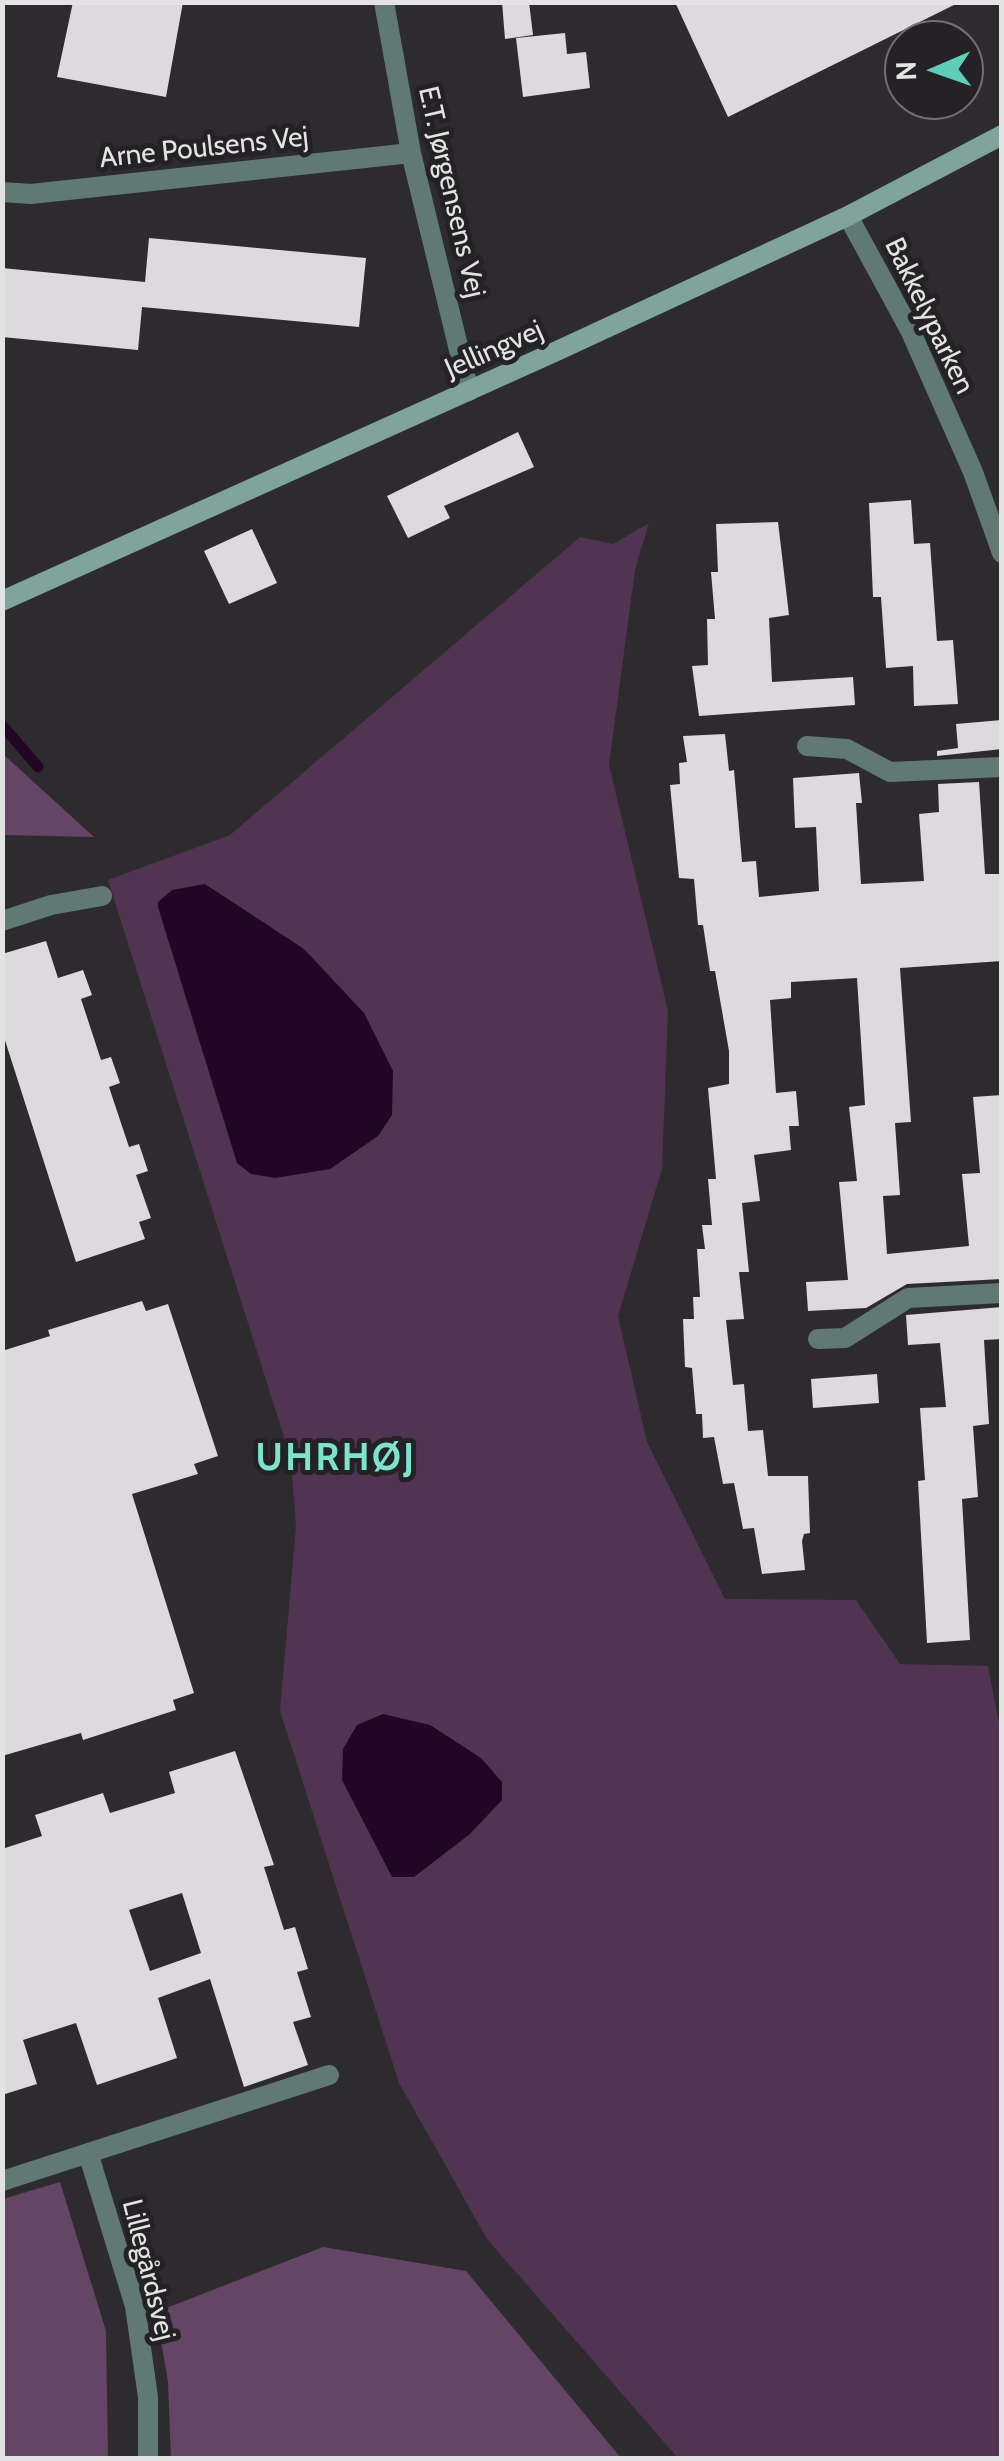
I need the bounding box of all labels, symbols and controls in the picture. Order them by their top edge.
north arrow [884,20,984,120]
text: N [889,60,923,81]
street label: E.T. Jørgensens Vej [410,83,492,301]
street label: Arne Poulsens Vej [98,120,310,176]
street label: Bakkelyparken [877,233,981,399]
street label: Jellingvej [440,314,548,386]
district label: UHRHØJ [255,1436,417,1482]
street label: Lillegårdsvej [114,2196,182,2344]

